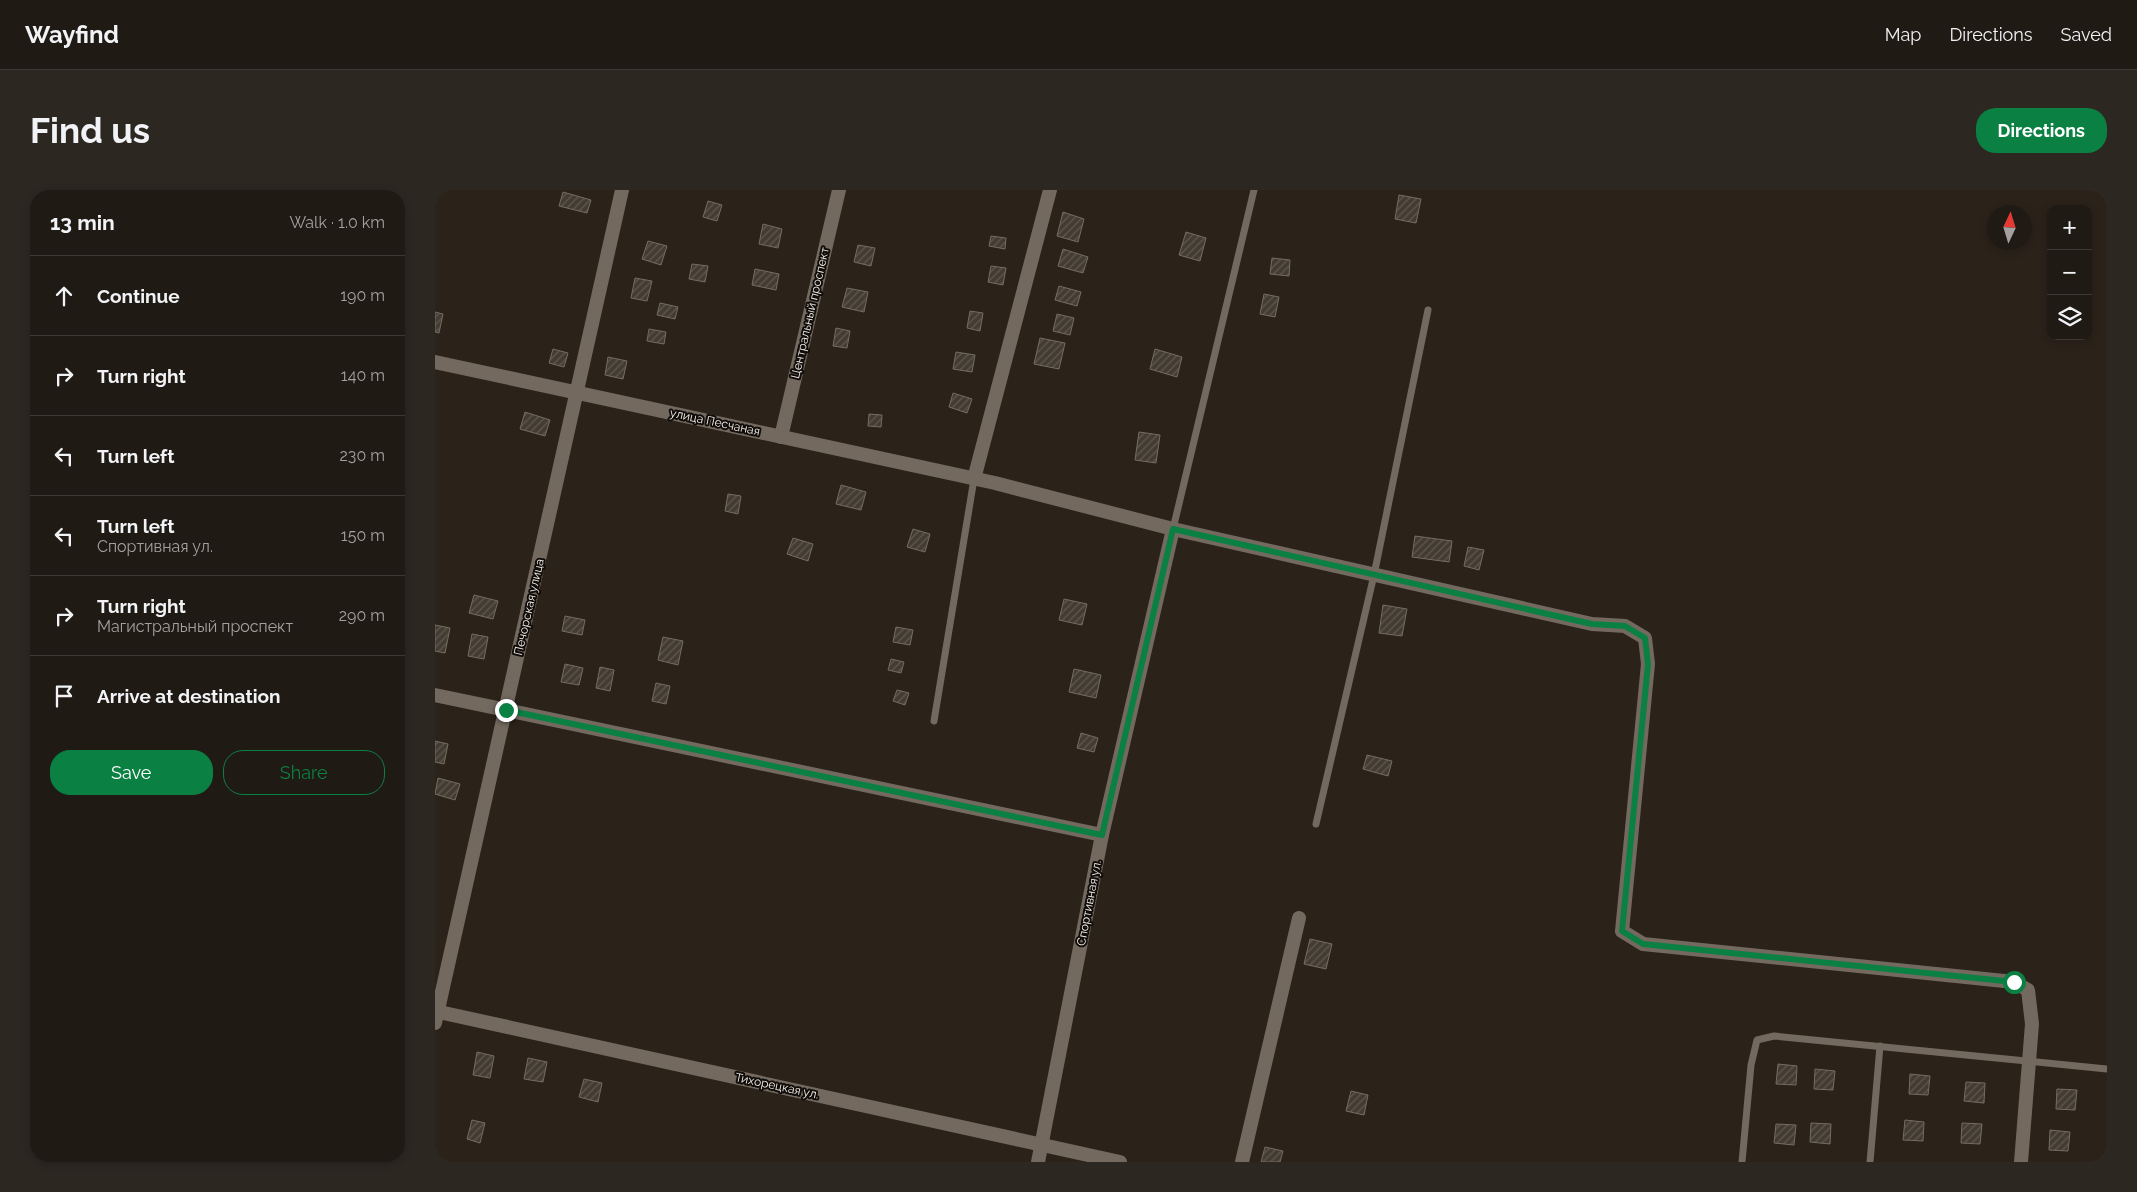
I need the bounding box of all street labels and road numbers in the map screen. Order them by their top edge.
street label: Центральный проспект [788,246,832,380]
street label: улица Песчаная [669,406,761,438]
street label: Печорская улица [511,557,547,657]
street label: Спортивная ул. [1074,859,1104,947]
street label: Тихорецкая ул. [734,1070,820,1102]

